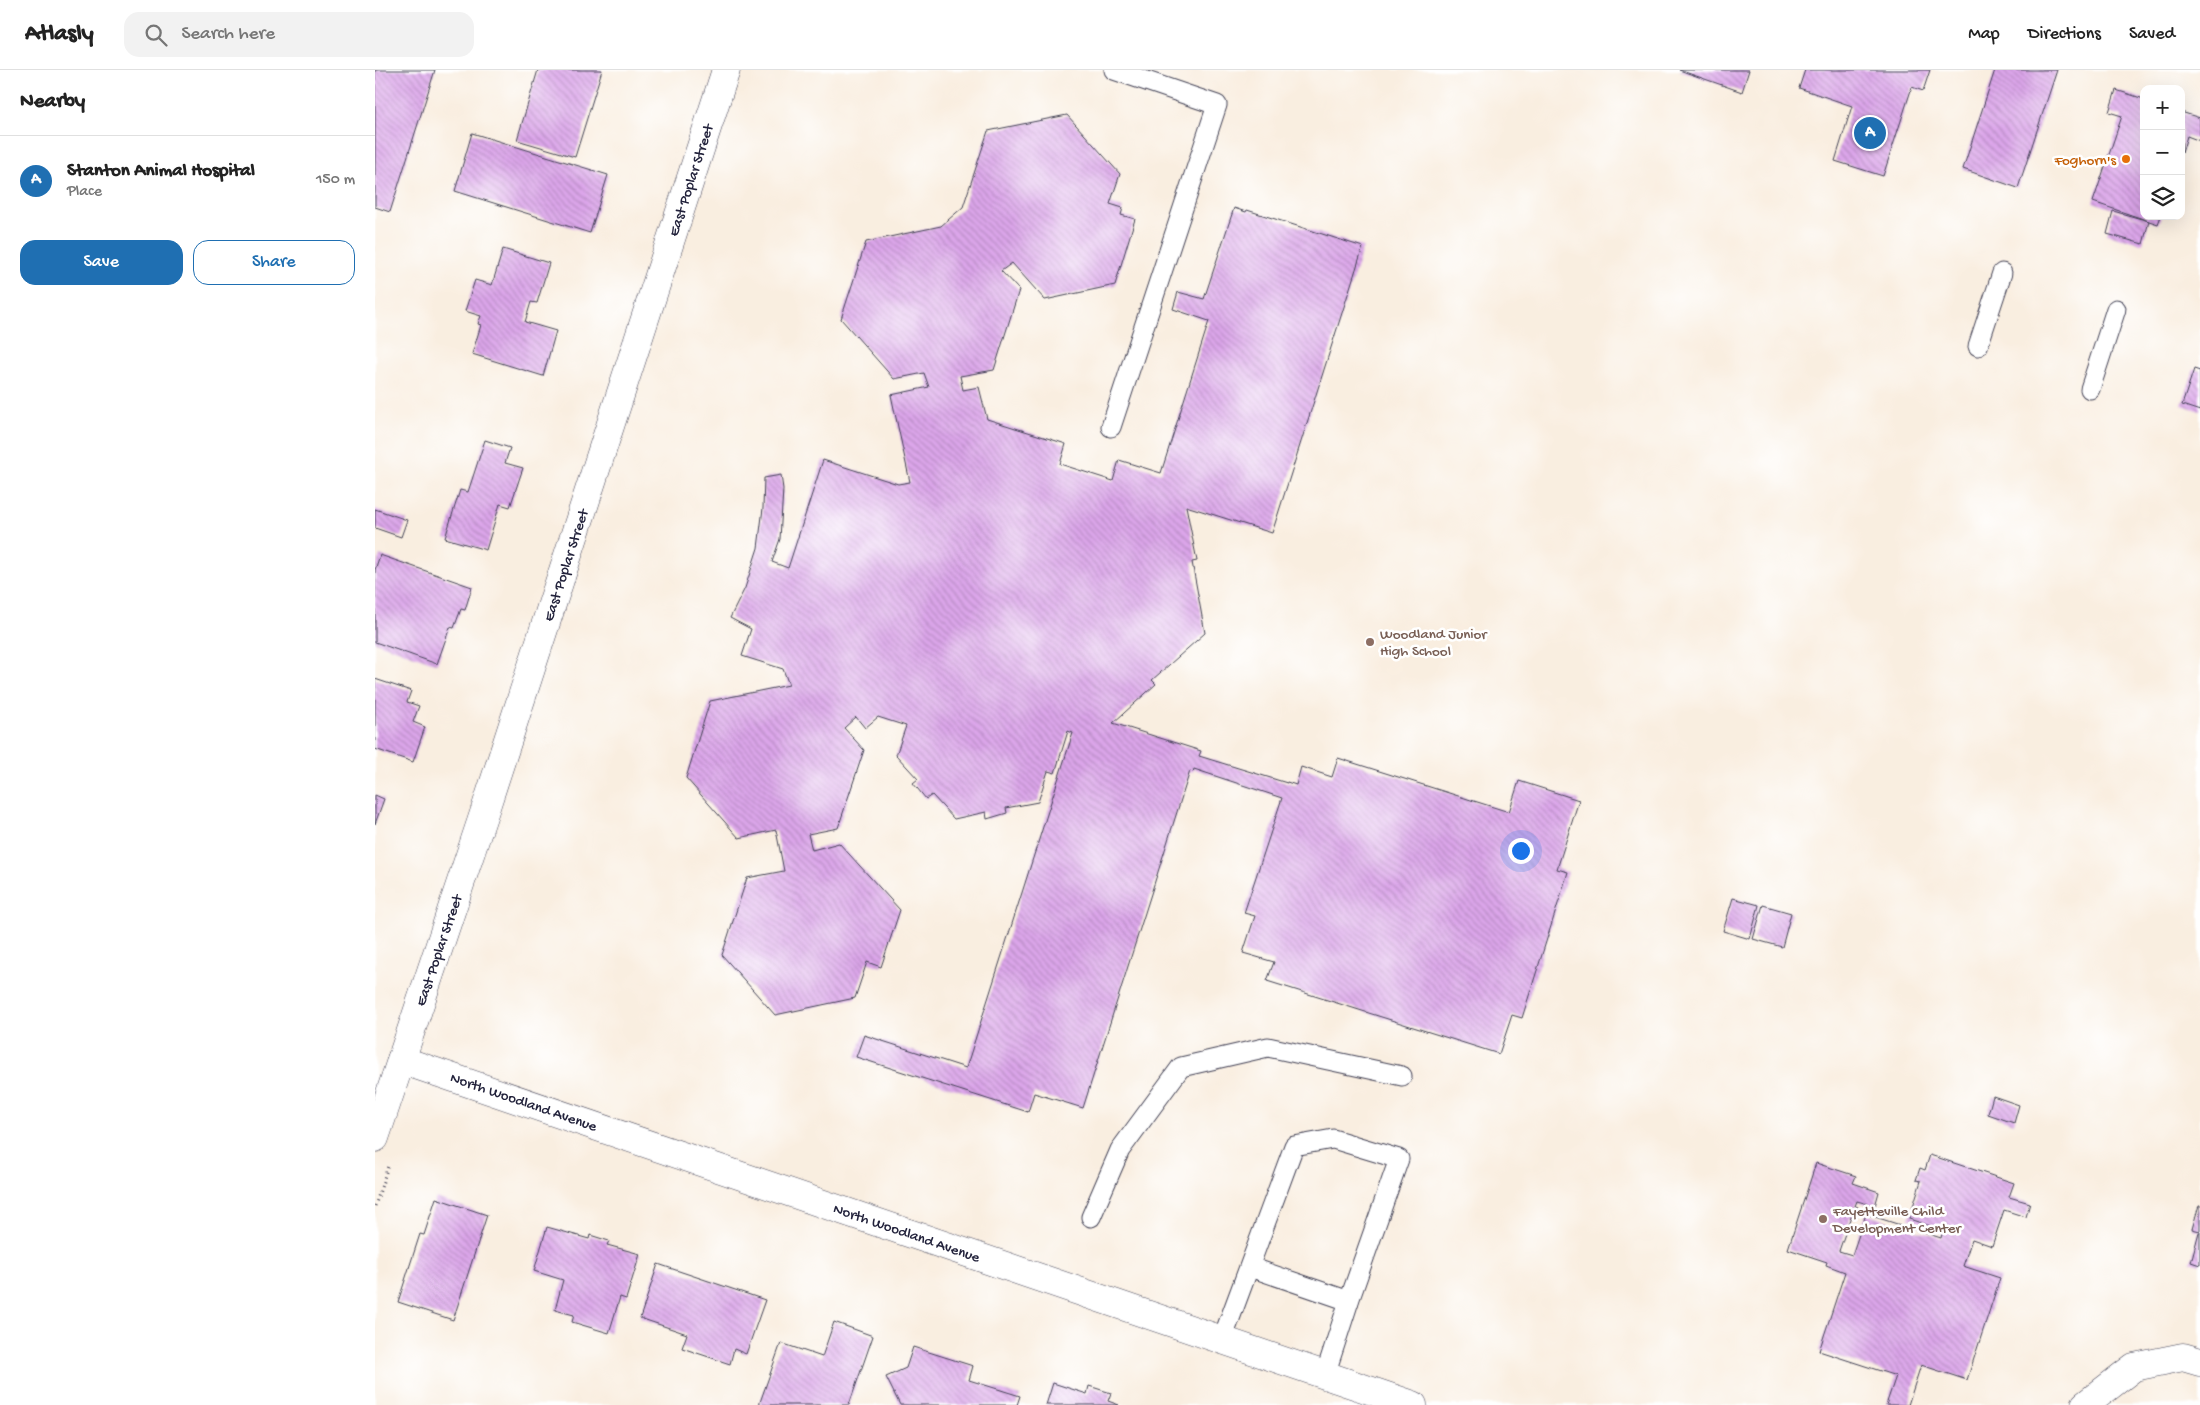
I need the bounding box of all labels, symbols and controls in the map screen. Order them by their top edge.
search box [124,12,474,57]
text: Atlasly [25,20,94,49]
icon: search [142,21,170,49]
text: Search here [182,23,275,46]
text: Map [1968,24,2000,45]
text: Directions [2028,24,2101,45]
text: Saved [2129,24,2175,45]
map controls [2140,85,2185,220]
button: + [2140,85,2185,130]
text: Nearby [20,90,85,115]
pin: A [1854,114,1886,152]
street label: East Poplar Street [665,121,719,239]
button: − [2140,130,2185,175]
place label: Foghorn's [2053,152,2116,170]
marker: Foghorn's [2120,153,2132,165]
text: Stanton Animal Hospital [67,160,255,183]
text: A [31,171,41,190]
text: 150 m [316,171,355,190]
button: layers [2140,175,2185,220]
text: Place [67,183,102,202]
button: Save [20,240,183,285]
button: Share [193,240,355,285]
street label: East Poplar Street [540,506,594,624]
place label: Woodland Junior High School [1380,626,1488,661]
marker: Woodland Junior High School [1364,636,1376,648]
your location [1508,838,1534,864]
street label: East Poplar Street [412,891,468,1009]
street label: North Woodland Avenue [448,1069,599,1137]
street label: North Woodland Avenue [831,1200,982,1268]
place label: Fayetteville Child Development Center [1832,1203,1962,1238]
marker: Fayetteville Child Development Center [1817,1213,1829,1225]

